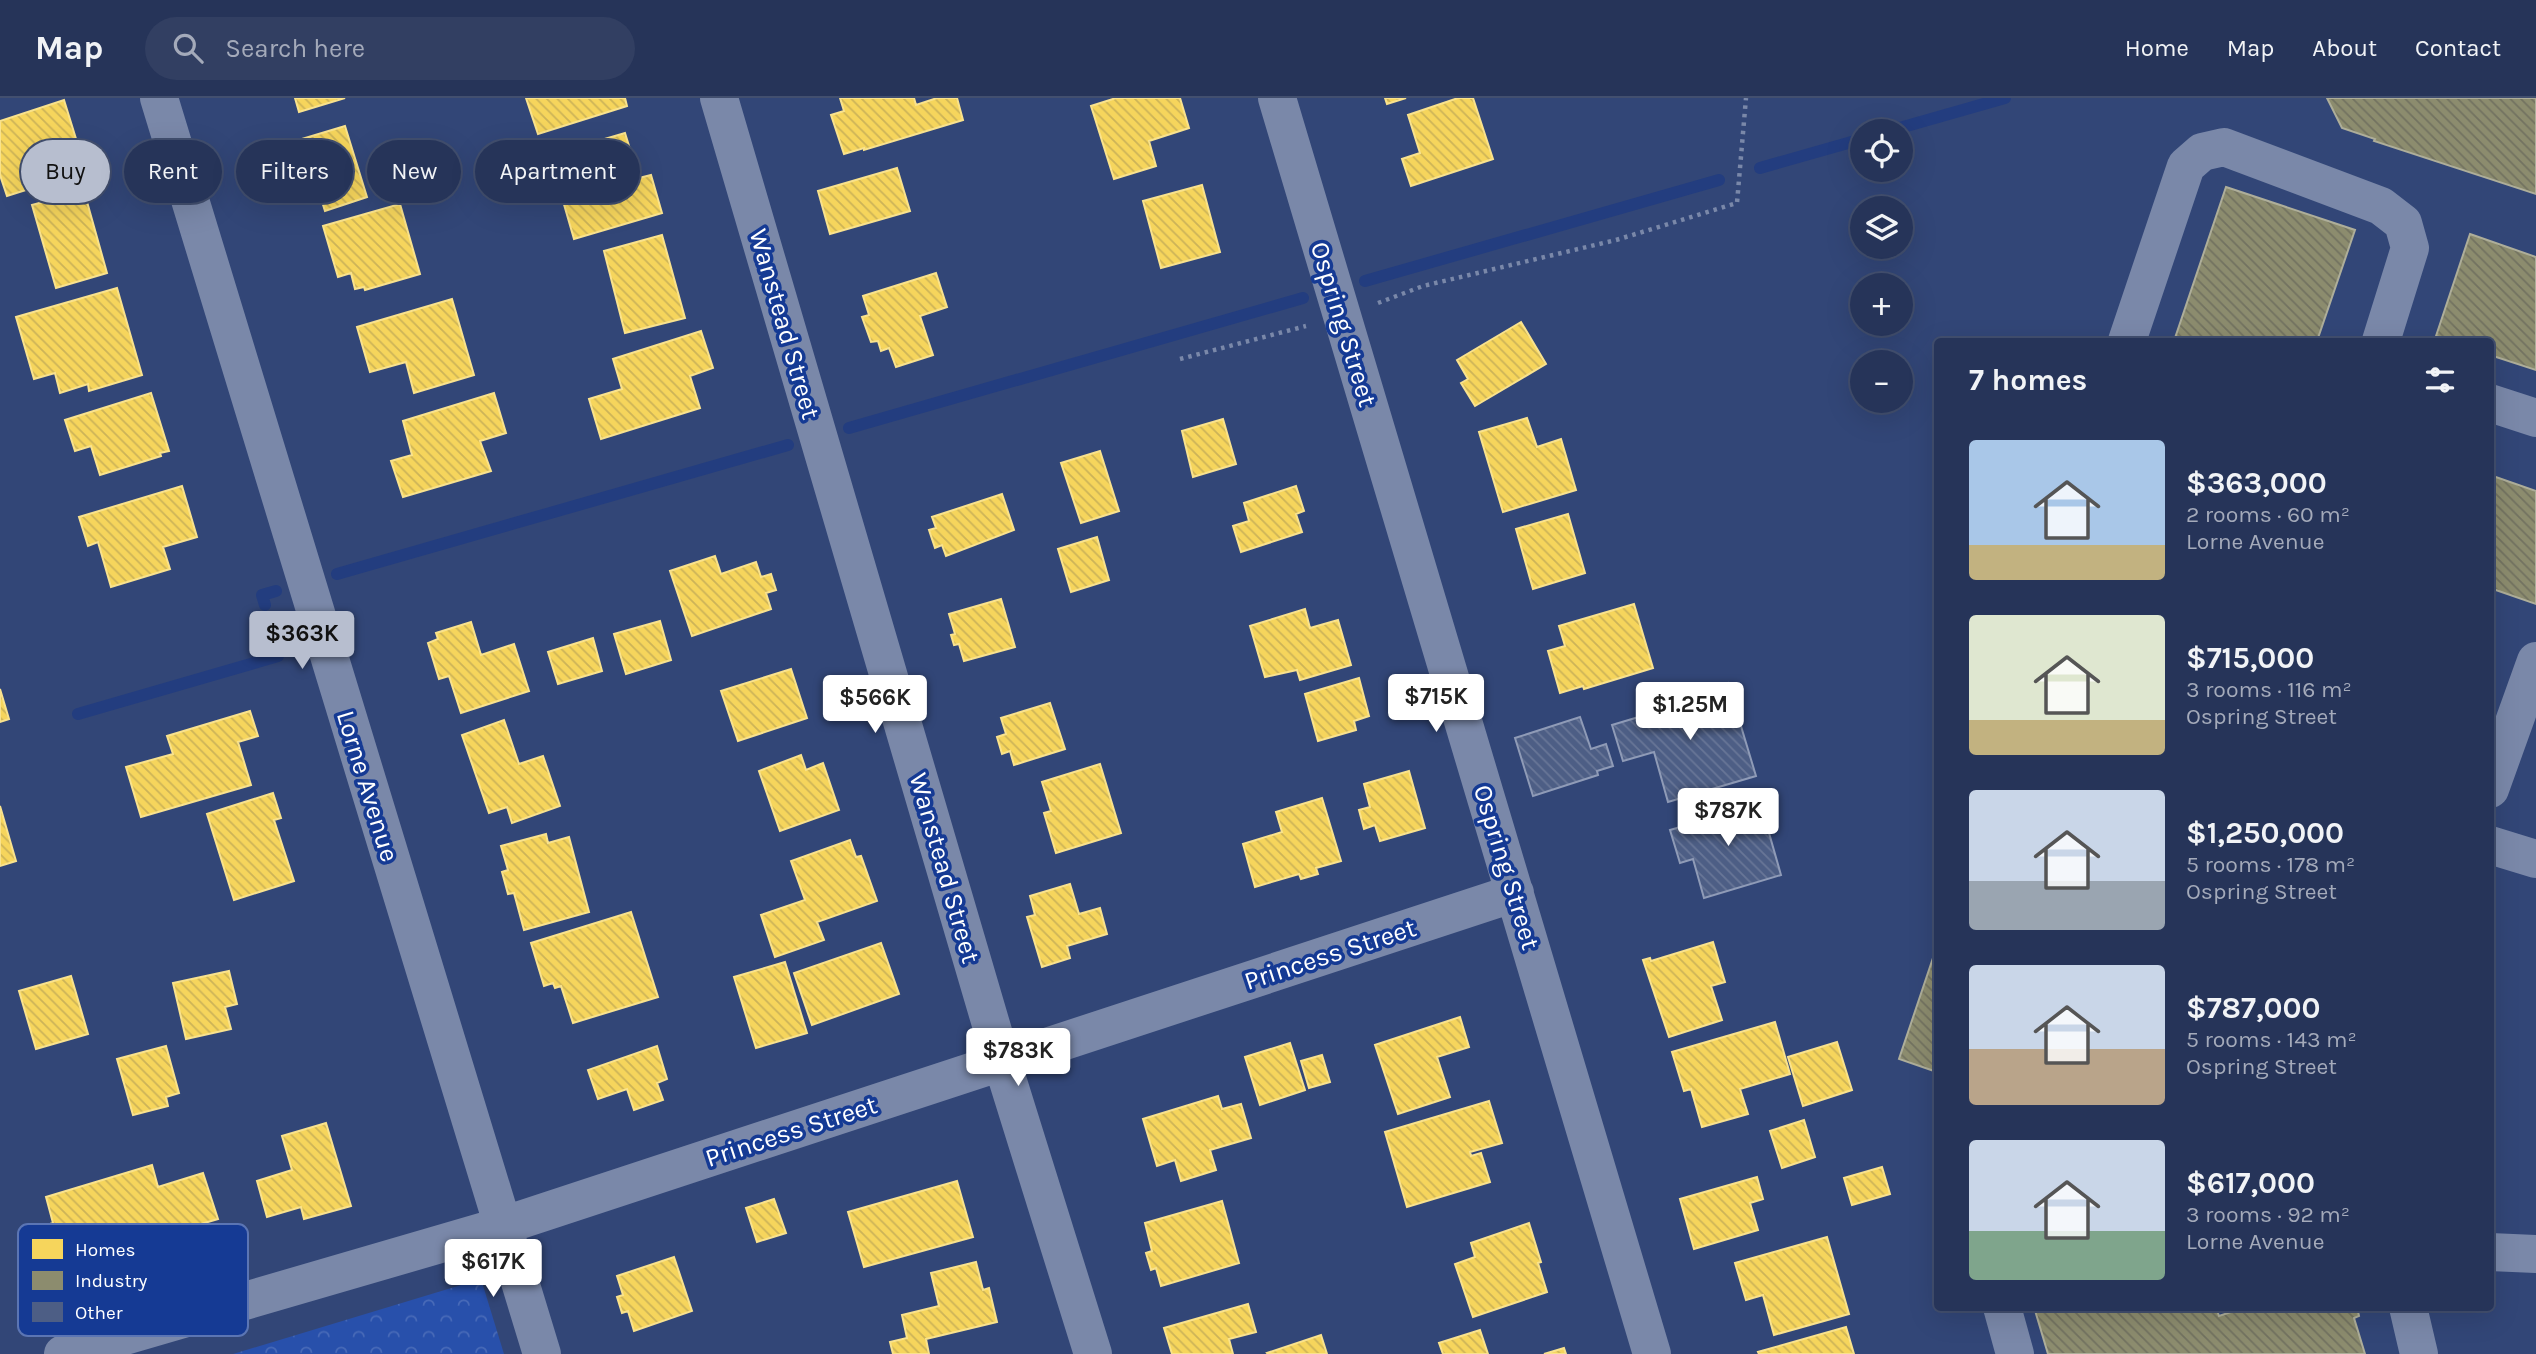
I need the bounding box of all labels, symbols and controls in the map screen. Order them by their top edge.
search box [145,17,635,80]
text: Map [35,29,103,67]
icon: search [169,29,207,67]
text: Search here [225,33,365,64]
text: Home [2125,34,2189,62]
text: Map [2227,34,2274,62]
text: About [2312,34,2377,62]
text: Contact [2415,34,2501,62]
map controls [1850,119,1913,413]
button: locate [1850,119,1913,182]
chip: Buy [21,140,110,203]
chip: Rent [124,140,222,203]
chip: Filters [236,140,353,203]
chip: New [367,140,461,203]
chip: Apartment [475,140,640,203]
button: layers [1850,196,1913,259]
street label: Wanstead Street [743,225,827,423]
street label: Ospring Street [1304,238,1383,411]
button: + [1850,273,1913,336]
button: − [1850,350,1913,413]
icon: filters [2421,361,2459,399]
text: 7 homes [1969,362,2087,398]
text: $363,000 [2186,465,2327,501]
icon: home [2025,468,2109,552]
text: 2 rooms · 60 m² [2186,501,2350,528]
text: Lorne Avenue [2186,528,2324,555]
pin: $363K [253,612,351,671]
text: $363K [265,620,339,647]
text: $715,000 [2186,640,2314,676]
icon: home [2025,643,2109,727]
pin: $715K [1387,674,1485,734]
pin: $566K [826,676,924,735]
text: 3 rooms · 116 m² [2186,676,2352,703]
pin: $1.25M [1633,682,1747,742]
text: $715K [1404,683,1468,710]
text: $566K [839,684,911,711]
text: $1.25M [1652,691,1728,718]
text: Ospring Street [2186,703,2337,730]
street label: Lorne Avenue [330,707,405,866]
street label: Wanstead Street [903,769,987,967]
street label: Ospring Street [1467,781,1546,954]
pin: $787K [1679,788,1777,848]
text: $787K [1694,797,1762,824]
text: $1,250,000 [2186,815,2344,851]
icon: home [2025,818,2109,902]
text: 5 rooms · 178 m² [2186,851,2355,878]
text: Ospring Street [2186,878,2337,905]
street label: Princess Street [1240,912,1420,997]
text: $787,000 [2186,990,2320,1026]
icon: home [2025,993,2109,1077]
text: 5 rooms · 143 m² [2186,1026,2357,1053]
pin: $783K [969,1028,1067,1088]
text: $783K [982,1037,1054,1064]
text: Ospring Street [2186,1053,2337,1080]
street label: Princess Street [701,1089,881,1174]
text: $617,000 [2186,1165,2315,1201]
icon: home [2025,1168,2109,1252]
text: 3 rooms · 92 m² [2186,1201,2350,1228]
legend [18,1224,248,1336]
text: Lorne Avenue [2186,1228,2324,1255]
text: Homes [75,1239,136,1261]
pin: $617K [444,1240,542,1299]
text: $617K [461,1248,525,1275]
text: Industry [75,1270,148,1292]
text: Other [75,1302,123,1324]

